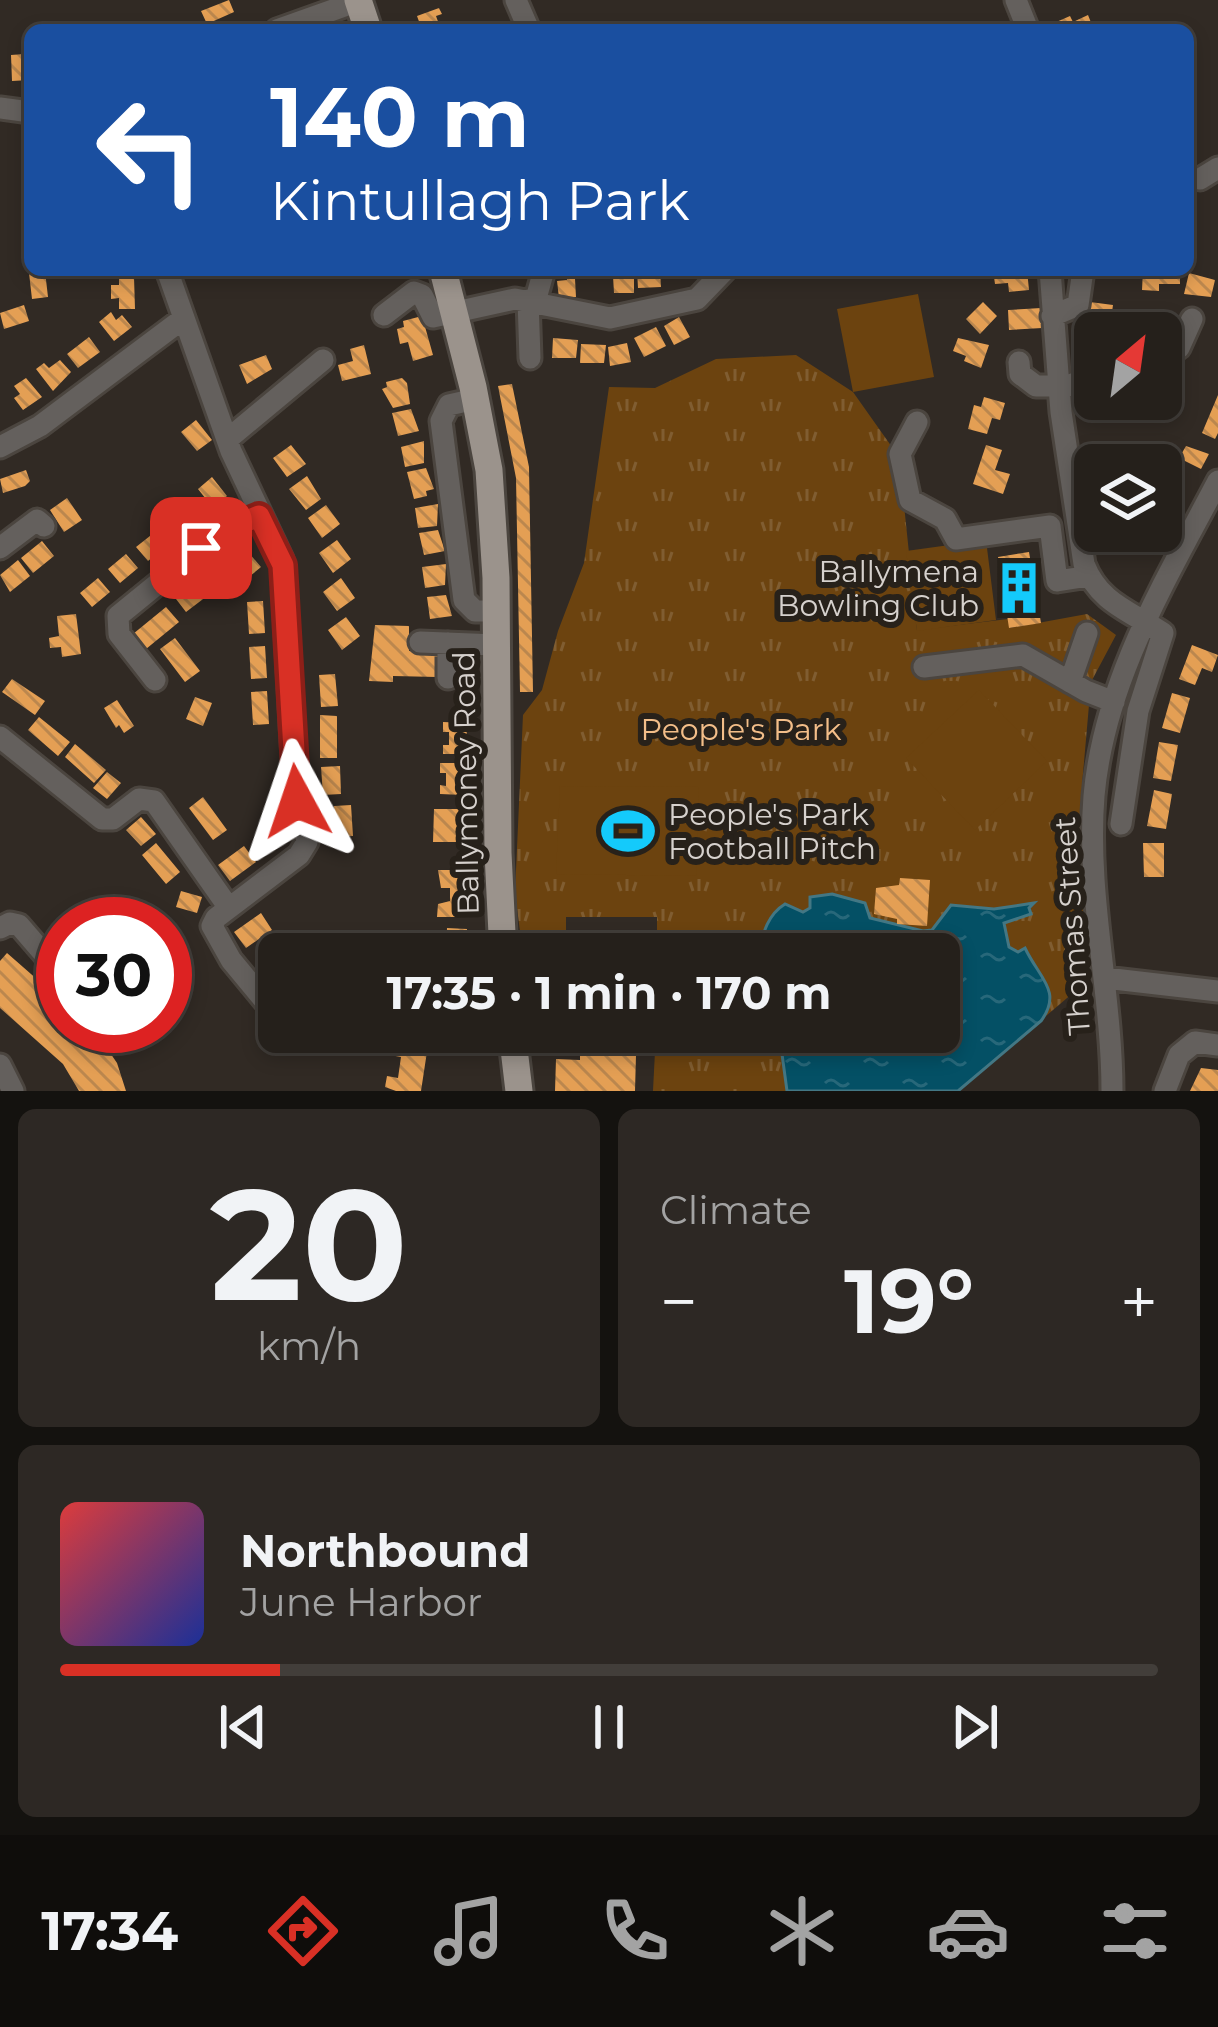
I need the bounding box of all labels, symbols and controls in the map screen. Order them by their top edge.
text: 140 m [270,66,530,168]
icon: left [72,72,228,228]
text: Kintullagh Park [270,168,690,234]
north arrow [1074,312,1182,420]
map controls [1074,312,1182,552]
button: layers [1074,444,1182,552]
pin [150,497,252,599]
icon: arrive [168,515,234,581]
place label: Ballymena Bowling Club [777,553,979,624]
building icon: Ballymena Bowling Club [990,559,1048,617]
street label: Ballymoney Road [445,651,487,915]
park label: People's Park [641,711,842,748]
position arrow [234,738,360,864]
place label: People's Park Football Pitch [668,796,876,867]
sports icon: People's Park Football Pitch [599,802,657,860]
street label: Thomas Street [1046,815,1098,1037]
speed limit sign: 30 [36,897,192,1053]
text: 17:35 · 1 min · 170 m [387,965,831,1020]
text: 20 [210,1149,408,1339]
text: Climate [660,1186,812,1234]
text: 19° [844,1246,974,1356]
text: − [660,1261,698,1342]
text: + [1120,1261,1158,1342]
text: km/h [257,1322,361,1370]
text: Northbound [240,1523,530,1578]
text: June Harbor [240,1578,482,1626]
icon: previous [210,1694,276,1760]
icon: pause [576,1694,642,1760]
icon: next [942,1694,1008,1760]
icon: directions [261,1889,345,1973]
icon: music [427,1889,511,1973]
icon: phone [593,1889,677,1973]
icon: climate [760,1889,844,1973]
icon: car [926,1889,1010,1973]
icon: filters [1093,1889,1177,1973]
text: 17:34 [41,1898,178,1964]

